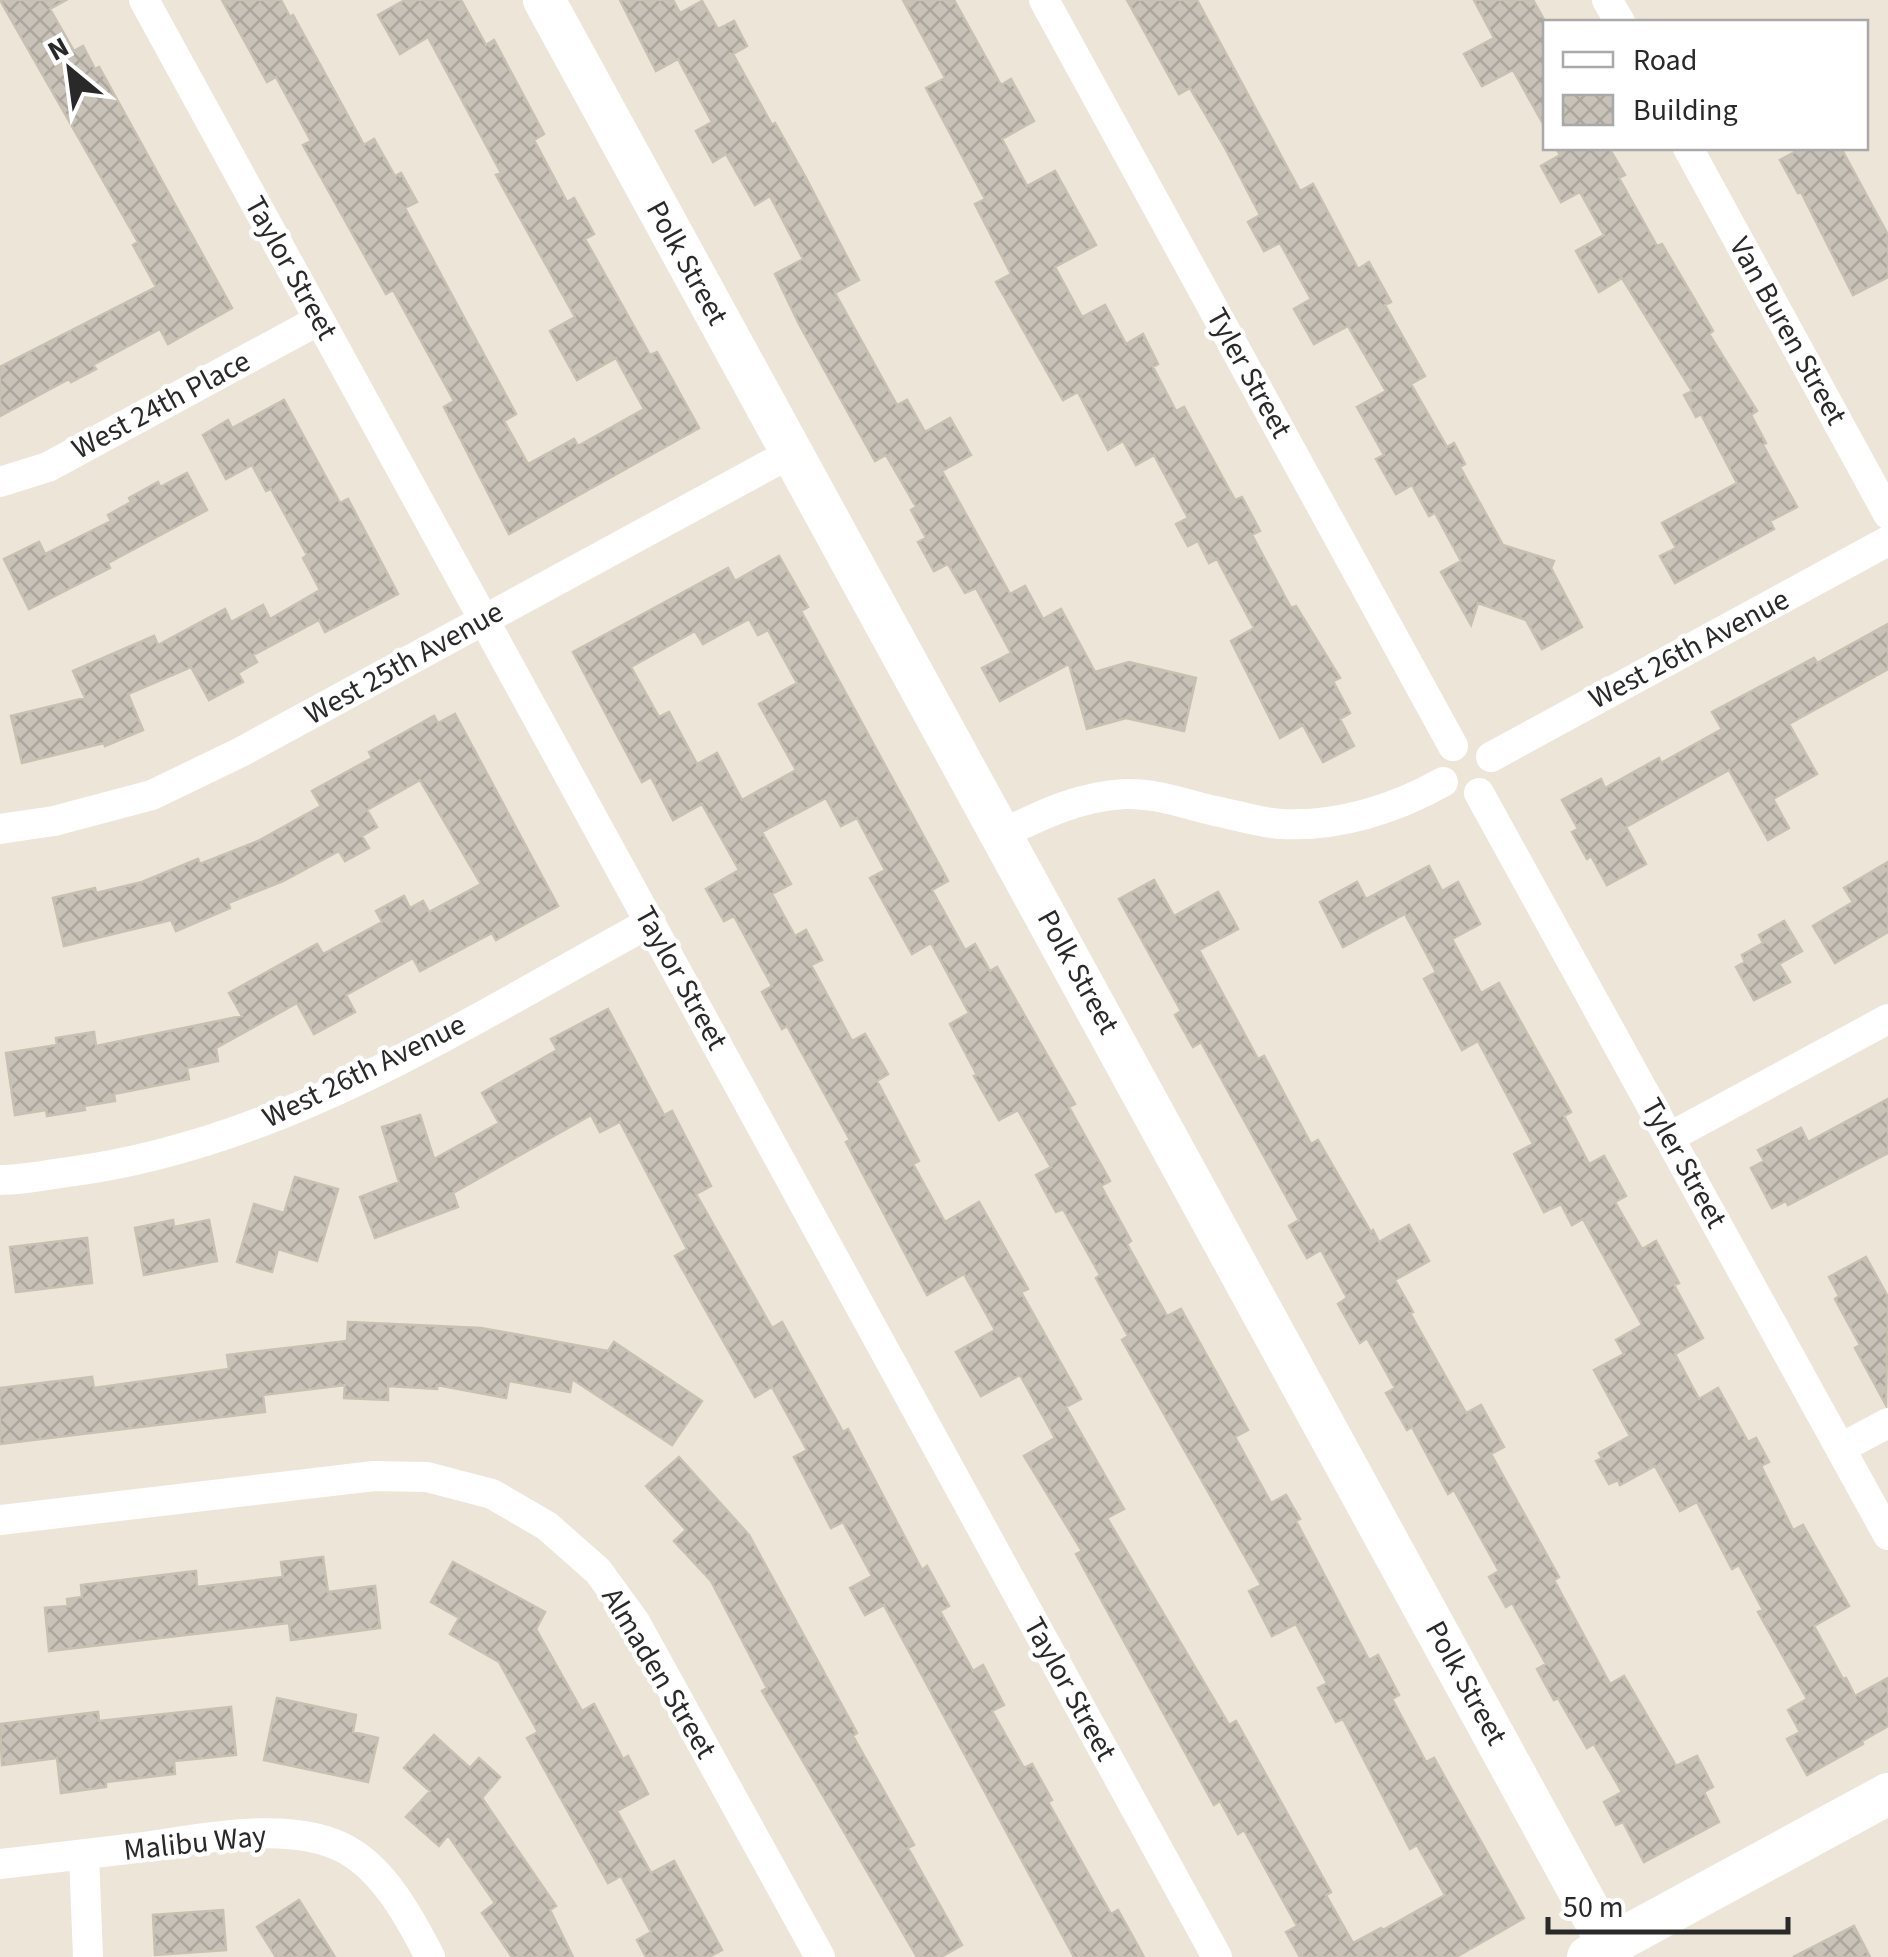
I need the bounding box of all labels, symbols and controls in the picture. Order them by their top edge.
north arrow [20,20,120,120]
legend [1543,20,1868,150]
text: N [41,27,76,71]
text: Road [1633,39,1697,82]
text: Building [1633,89,1738,132]
street label: Taylor Street [234,188,348,348]
street label: Polk Street [635,193,739,333]
street label: Van Buren Street [1719,229,1857,433]
street label: Tyler Street [1195,300,1303,446]
street label: West 24th Place [64,340,258,470]
street label: West 26th Avenue [1581,578,1797,720]
street label: West 25th Avenue [297,591,511,735]
street label: Taylor Street [624,898,738,1058]
street label: Polk Street [1026,902,1130,1042]
street label: West 26th Avenue [255,1003,473,1139]
street label: Tyler Street [1630,1090,1738,1236]
street label: Almaden Street [591,1579,727,1767]
street label: Taylor Street [1013,1609,1127,1769]
street label: Polk Street [1414,1613,1518,1753]
street label: Malibu Way [122,1814,268,1872]
scale bar [1548,1872,1788,1934]
text: 50 m [1563,1886,1624,1929]

